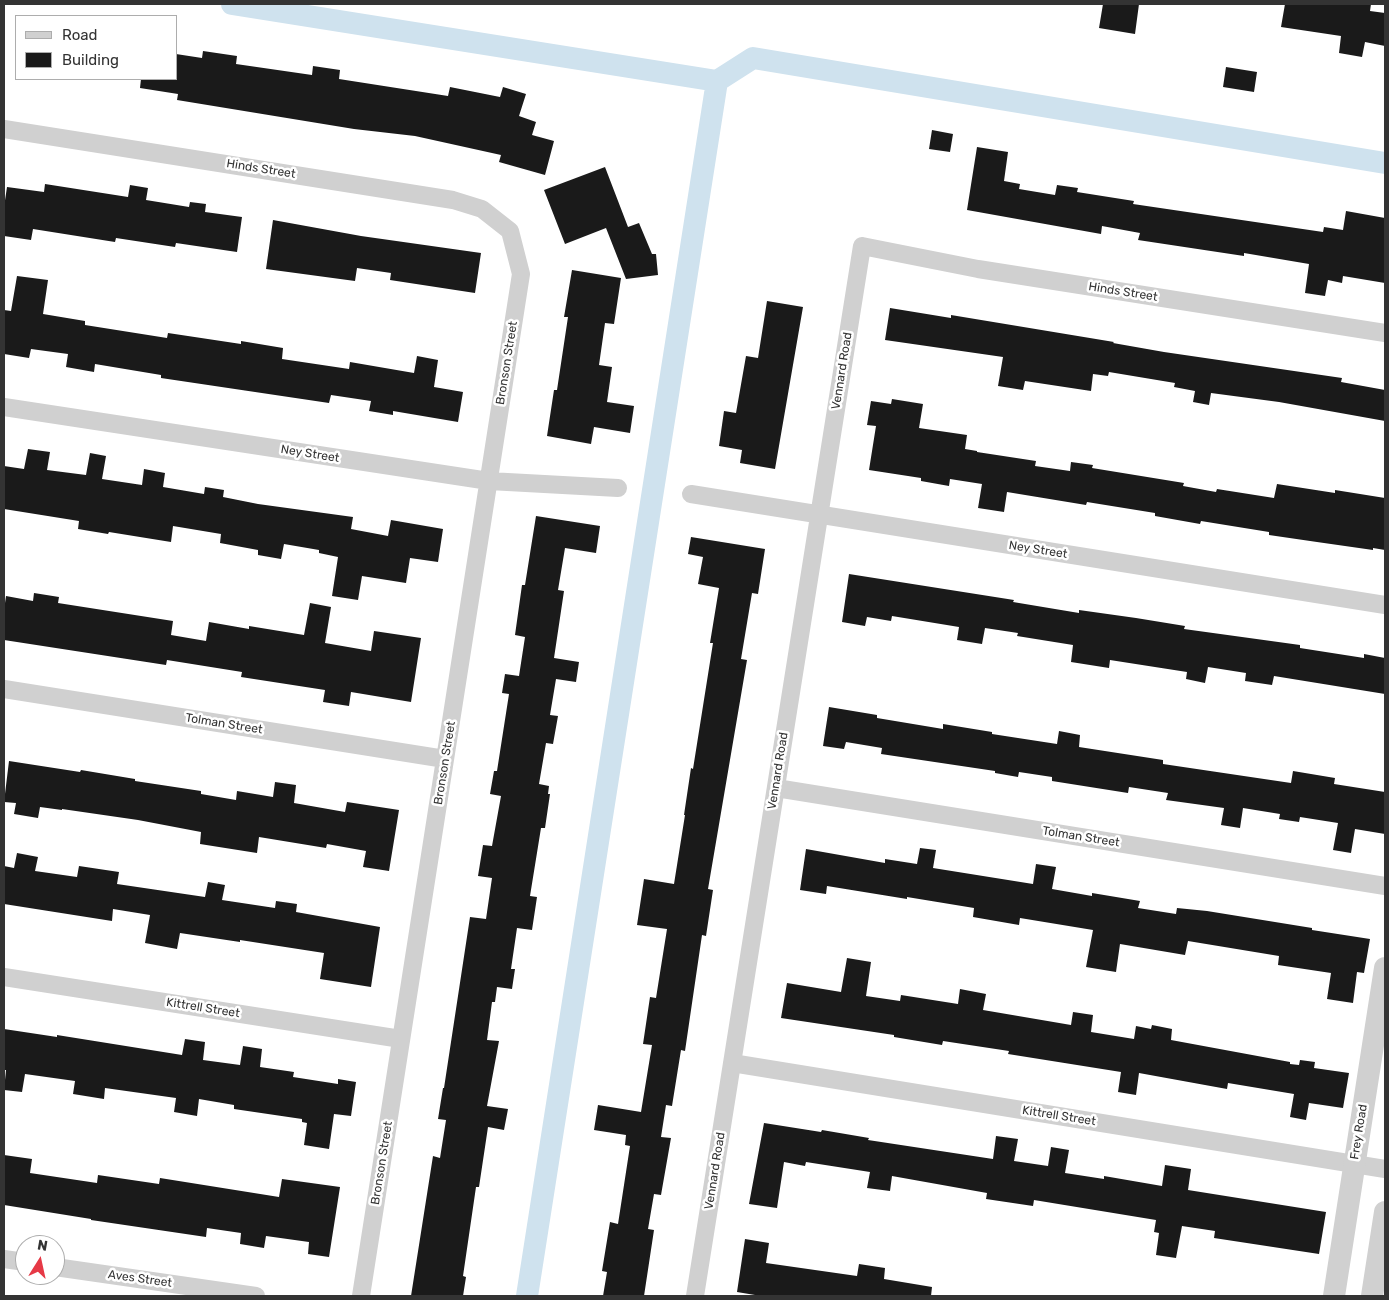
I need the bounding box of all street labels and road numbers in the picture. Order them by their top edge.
street label: Hinds Street [225,156,297,182]
street label: Hinds Street [1087,279,1159,305]
street label: Bronson Street [493,320,521,406]
street label: Vennard Road [829,331,855,411]
street label: Ney Street [280,442,340,466]
street label: Ney Street [1008,538,1068,562]
street label: Tolman Street [184,711,264,737]
street label: Bronson Street [431,720,459,806]
street label: Vennard Road [765,731,791,811]
street label: Tolman Street [1041,824,1121,850]
street label: Kittrell Street [165,995,241,1021]
street label: Kittrell Street [1021,1103,1097,1129]
street label: Frey Road [1348,1103,1370,1161]
street label: Bronson Street [368,1120,396,1206]
street label: Vennard Road [702,1131,728,1211]
street label: Aves Street [107,1267,173,1291]

